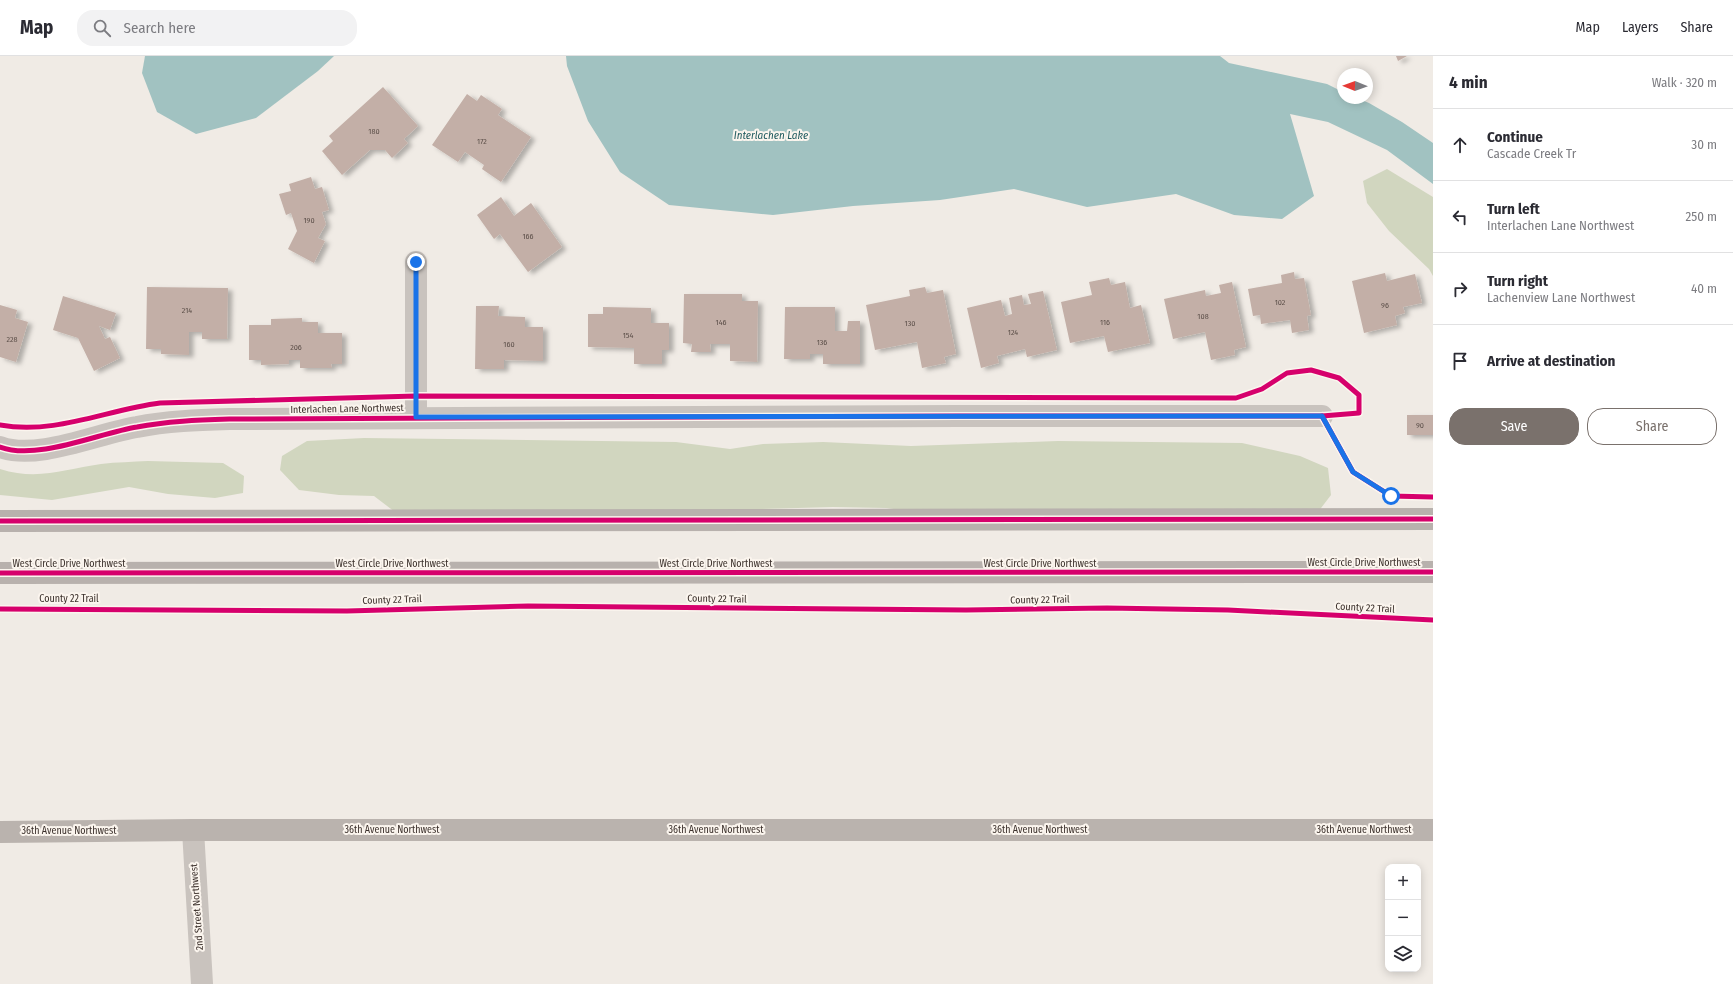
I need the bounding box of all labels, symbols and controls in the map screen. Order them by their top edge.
search box [77,10,357,46]
text: Map [20,16,53,39]
icon: search [91,17,113,39]
text: Search here [123,19,196,37]
text: Map [1576,19,1600,36]
text: Layers [1622,19,1658,36]
text: Share [1680,19,1713,36]
north arrow [1337,68,1373,104]
text: 4 min [1449,72,1488,93]
text: Walk · 320 m [1652,75,1717,90]
house number: 180 [368,127,380,136]
text: Continue [1487,128,1543,146]
water label: Interlachen Lake [734,129,808,142]
icon: ahead [1449,134,1471,156]
house number: 172 [477,137,487,146]
text: 30 m [1691,137,1717,152]
text: Cascade Creek Tr [1487,146,1576,161]
text: Turn left [1487,200,1540,218]
icon: left [1449,206,1471,228]
text: 250 m [1685,209,1717,224]
house number: 190 [303,216,315,225]
text: Interlachen Lane Northwest [1487,218,1634,233]
house number: 166 [522,232,534,241]
route end [407,253,425,271]
text: Turn right [1487,272,1548,290]
icon: right [1449,278,1471,300]
text: 40 m [1691,281,1717,296]
text: Lachenview Lane Northwest [1487,290,1635,305]
house number: 102 [1275,298,1286,307]
house number: 96 [1381,301,1389,310]
house number: 214 [182,306,192,315]
house number: 108 [1197,312,1209,321]
house number: 146 [716,318,727,327]
house number: 116 [1100,318,1110,327]
house number: 130 [905,319,915,328]
house number: 124 [1008,328,1018,337]
house number: 154 [623,331,633,340]
house number: 228 [6,335,18,344]
house number: 136 [817,338,827,347]
house number: 160 [503,340,515,349]
house number: 206 [290,343,302,352]
icon: arrive [1449,350,1471,372]
text: Arrive at destination [1487,352,1615,370]
street label: Interlachen Lane Northwest [290,402,404,416]
button: Save [1449,408,1579,445]
button: Share [1587,408,1717,445]
house number: 90 [1416,421,1424,430]
route start [1382,487,1400,505]
street label: West Circle Drive Northwest [1307,557,1421,569]
street label: West Circle Drive Northwest [12,558,126,570]
street label: West Circle Drive Northwest [335,558,449,570]
street label: West Circle Drive Northwest [659,558,773,570]
street label: West Circle Drive Northwest [983,558,1097,570]
street label: County 22 Trail [687,592,747,606]
street label: County 22 Trail [39,593,99,605]
street label: County 22 Trail [362,593,422,607]
street label: County 22 Trail [1010,593,1070,607]
street label: County 22 Trail [1335,600,1395,616]
street label: 36th Avenue Northwest [344,824,440,836]
street label: 36th Avenue Northwest [668,824,764,836]
street label: 36th Avenue Northwest [992,824,1088,836]
street label: 36th Avenue Northwest [1316,824,1412,836]
street label: 36th Avenue Northwest [21,825,117,837]
street label: 2nd Street Northwest [188,863,206,951]
map controls [1385,864,1421,972]
button: + [1385,864,1421,900]
button: − [1385,900,1421,936]
button: layers [1385,936,1421,972]

